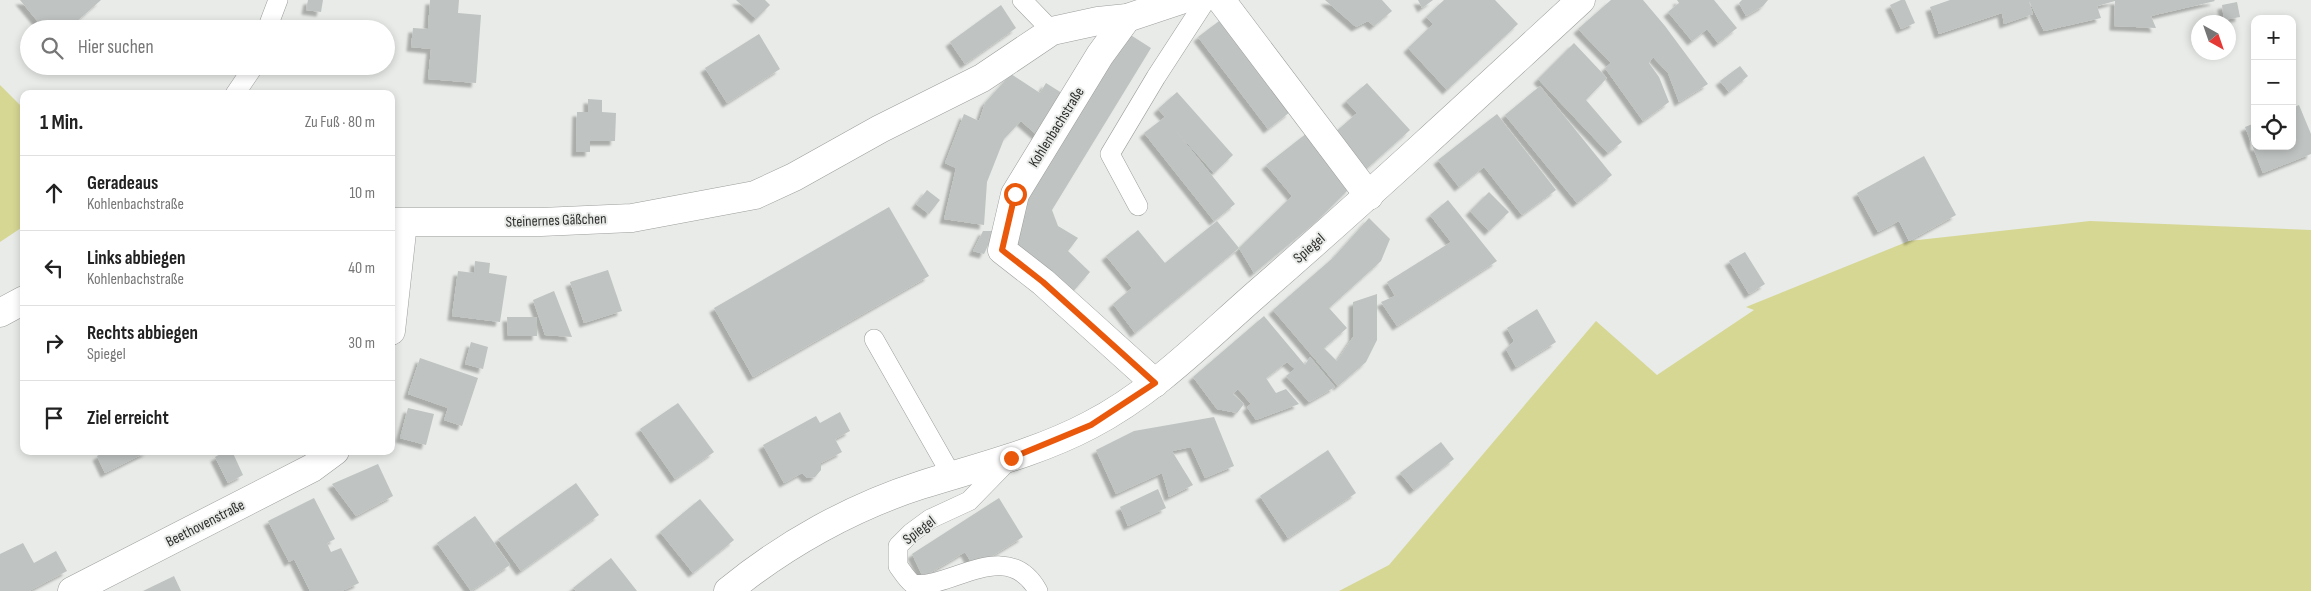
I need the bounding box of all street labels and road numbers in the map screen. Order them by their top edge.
street label: Kohlenbachstraße [1024,84,1089,171]
street label: Steinernes Gäßchen [505,209,607,232]
street label: Spiegel [1289,229,1329,267]
street label: Beethovenstraße [163,495,248,551]
street label: Spiegel [899,512,939,549]

